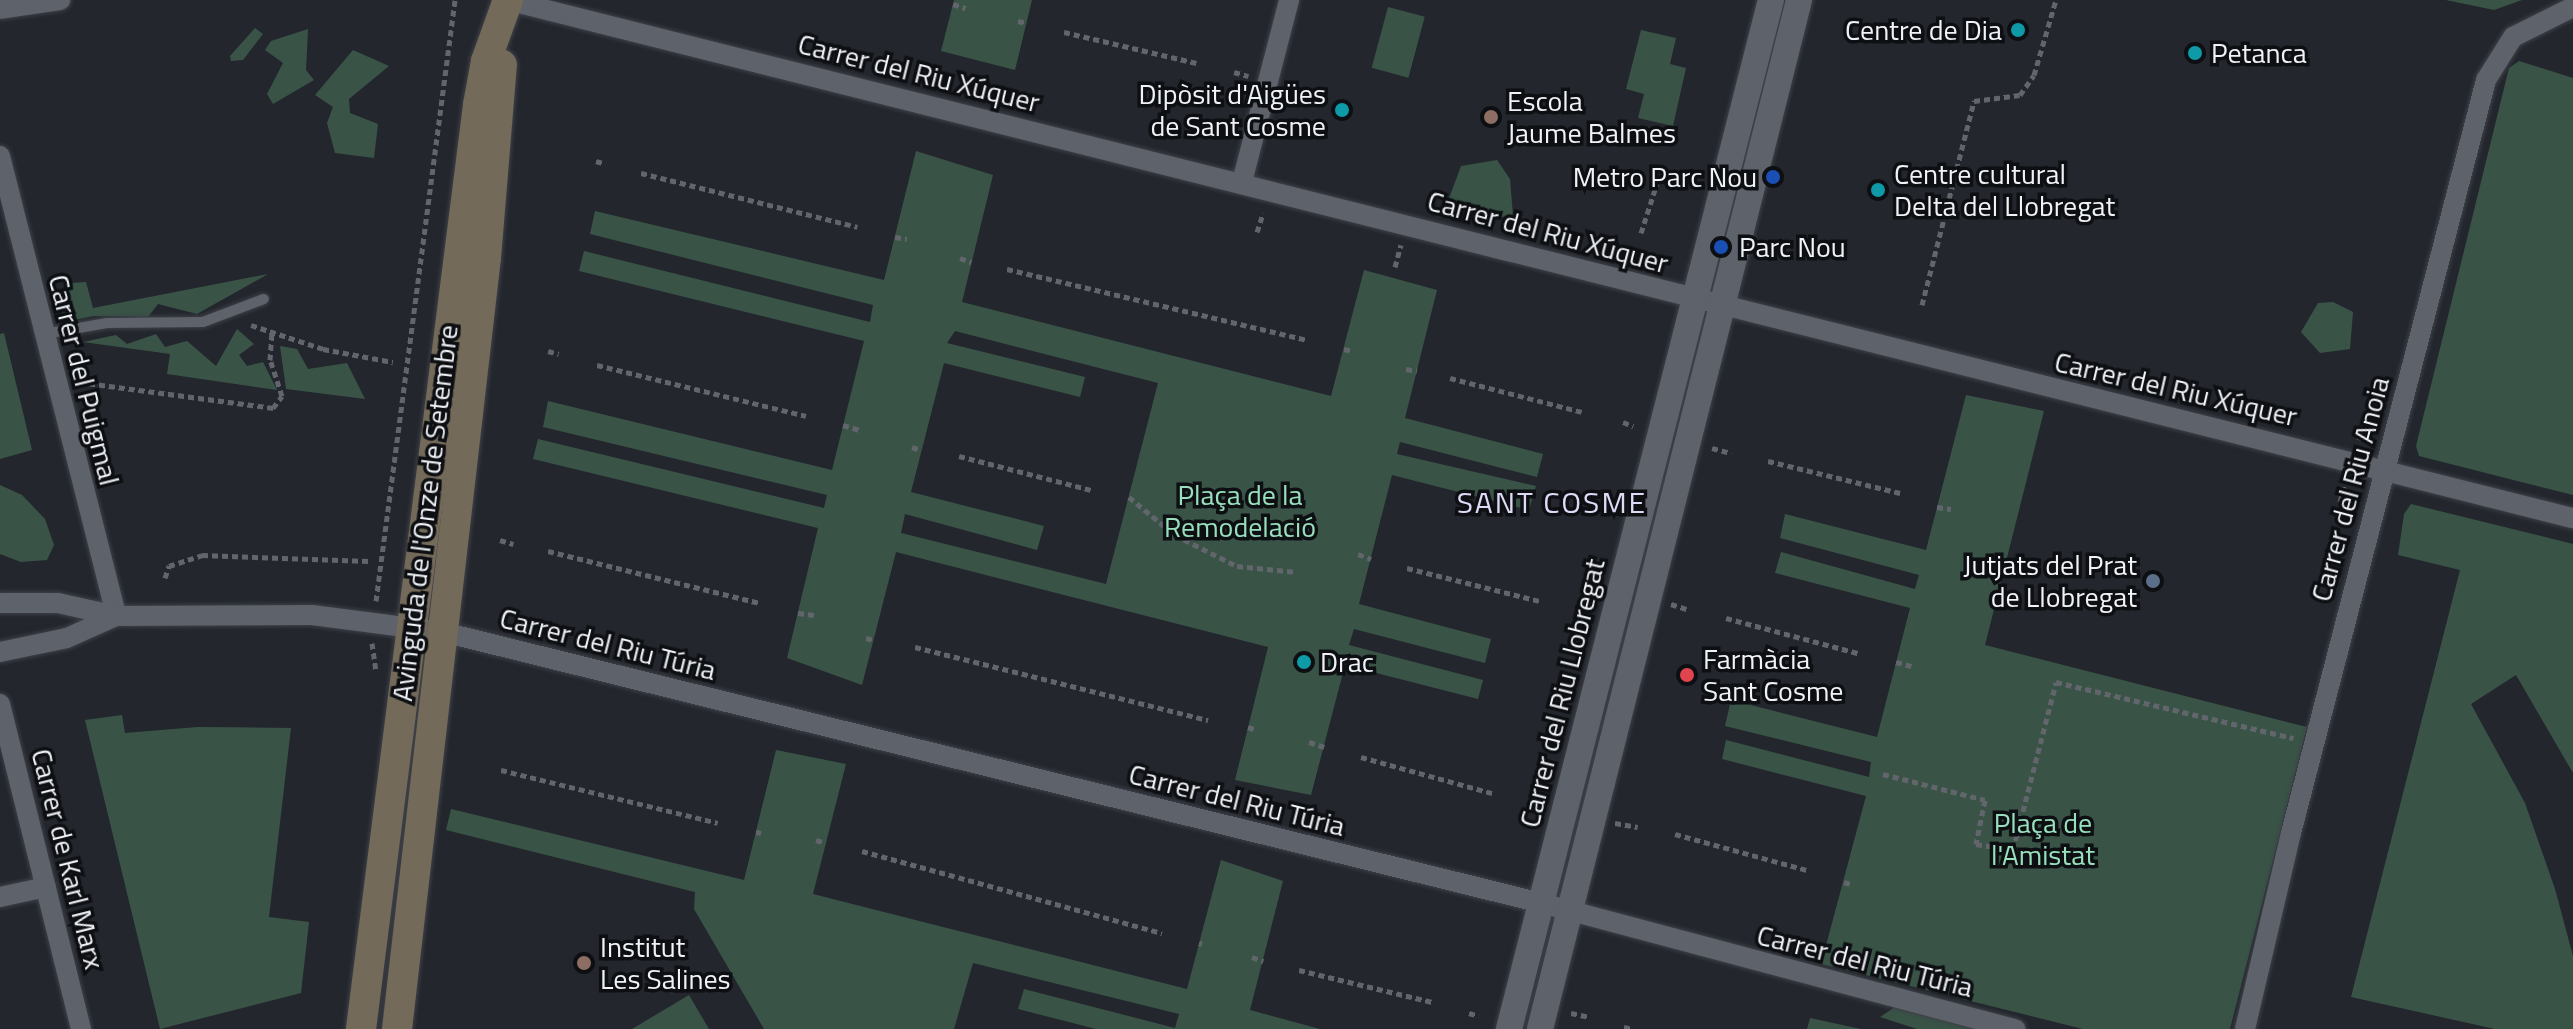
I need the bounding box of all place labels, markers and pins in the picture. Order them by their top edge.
place label: Centre de Dia [1845,13,2002,47]
marker: Centre de Dia [2009,21,2027,39]
place label: Petanca [2211,36,2307,70]
marker: Petanca [2186,44,2204,62]
place label: Dipòsit d'Aigües de Sant Cosme [1138,77,1326,143]
place label: Escola Jaume Balmes [1507,84,1676,150]
marker: Dipòsit d'Aigües de Sant Cosme [1333,101,1351,119]
marker: Escola Jaume Balmes [1482,108,1500,126]
place label: Centre cultural Delta del Llobregat [1894,157,2115,223]
place label: Metro Parc Nou [1573,160,1757,194]
marker: Metro Parc Nou [1764,168,1782,186]
marker: Centre cultural Delta del Llobregat [1869,181,1887,199]
place label: Parc Nou [1739,230,1846,264]
marker: Parc Nou [1710,236,1732,258]
place label: Jutjats del Prat de Llobregat [1963,548,2137,614]
marker: Jutjats del Prat de Llobregat [2144,572,2162,590]
place label: Farmàcia Sant Cosme [1703,642,1843,708]
place label: Drac [1320,645,1374,679]
marker: Drac [1295,653,1313,671]
marker: Farmàcia Sant Cosme [1678,666,1696,684]
place label: Institut Les Salines [600,930,731,996]
marker: Institut Les Salines [575,954,593,972]

